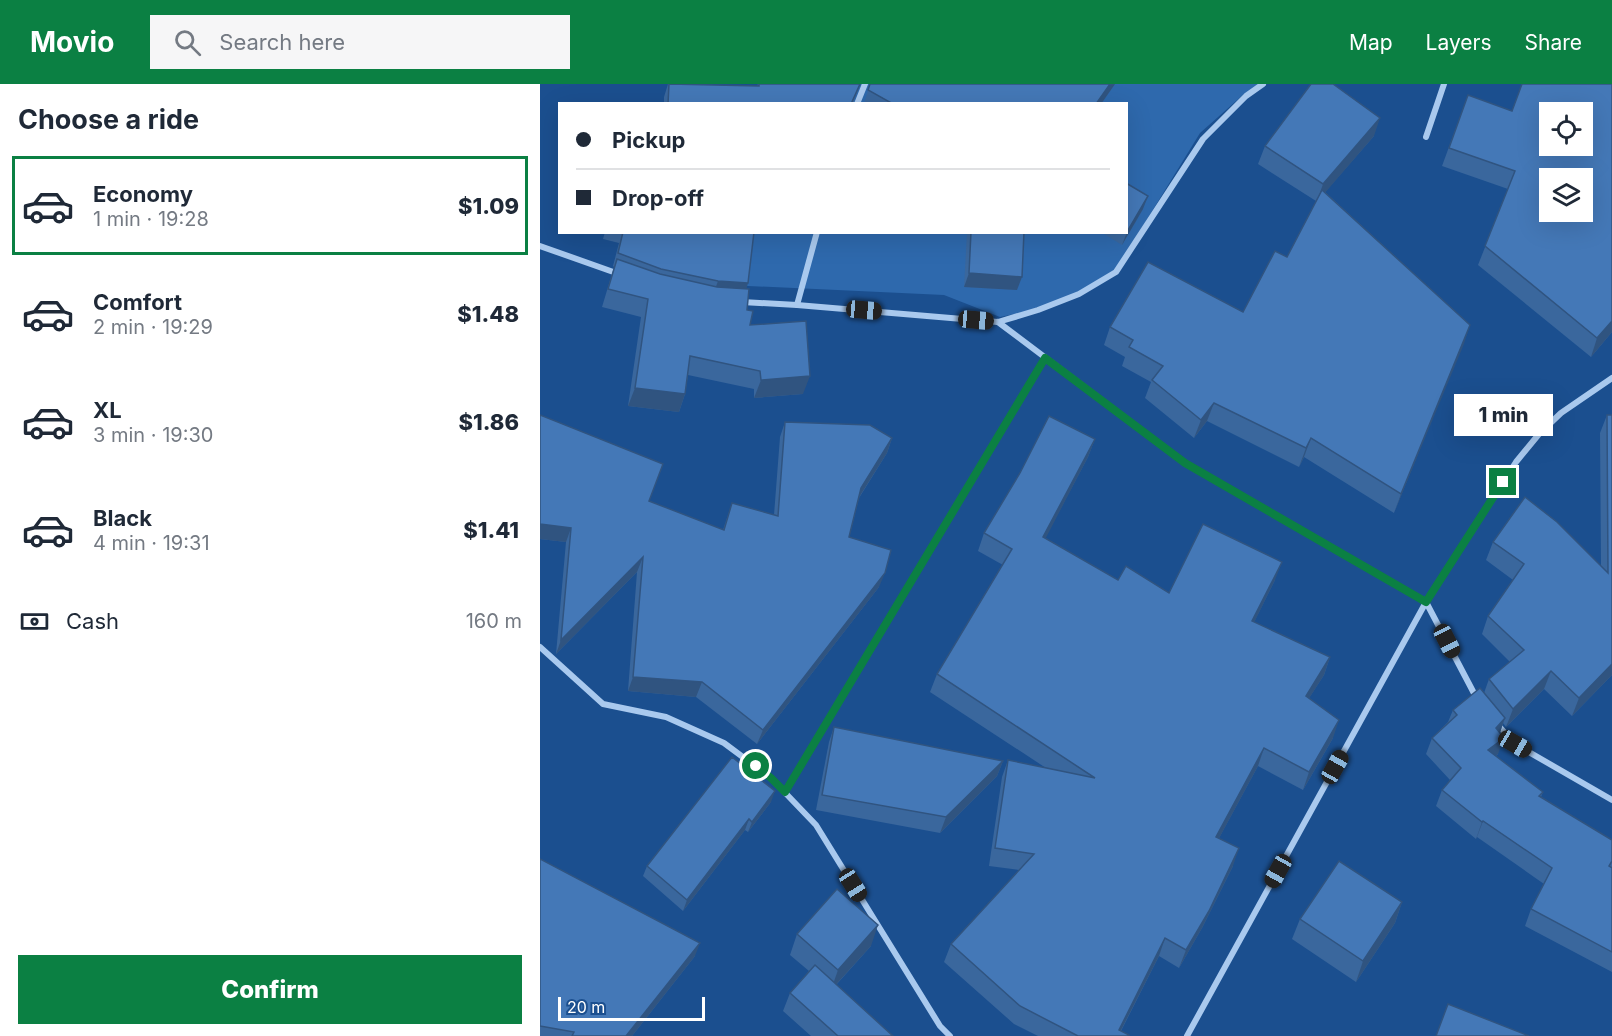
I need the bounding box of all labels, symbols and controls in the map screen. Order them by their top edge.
search box [150,15,570,69]
text: Movio [30,25,114,59]
icon: search [171,26,204,59]
text: Search here [219,29,345,55]
text: Map [1349,30,1393,55]
text: Layers [1426,30,1492,55]
text: Share [1525,30,1582,55]
map controls [1539,102,1593,222]
button: locate [1539,102,1593,156]
text: Choose a ride [18,103,199,136]
text: Pickup [612,127,686,153]
button: layers [1539,168,1593,222]
icon: car [21,179,75,233]
text: Economy [93,181,193,207]
text: Drop-off [612,185,704,211]
text: $1.09 [458,193,519,219]
text: 1 min · 19:28 [93,207,209,231]
icon: car [21,287,75,341]
text: Comfort [93,289,182,315]
car [845,299,883,321]
text: $1.48 [457,301,519,327]
car [957,309,995,331]
text: 2 min · 19:29 [93,315,213,339]
icon: car [21,395,75,449]
callout: 1 min [1454,395,1552,437]
text: XL [93,397,122,423]
text: 1 min [1478,403,1529,427]
text: $1.86 [459,409,519,435]
text: 3 min · 19:30 [93,423,213,447]
route end [1489,468,1516,495]
icon: car [21,503,75,557]
text: Black [93,505,152,531]
text: $1.41 [463,517,519,543]
text: 4 min · 19:31 [93,531,210,555]
icon: cash [18,605,51,638]
text: Cash [66,608,119,634]
text: 160 m [466,609,522,633]
car [1431,621,1463,661]
car [1495,727,1535,761]
car [1318,747,1352,787]
route start [742,752,769,779]
car [1261,851,1295,891]
car [836,865,870,905]
button: Confirm [18,955,522,1024]
scale bar [558,994,705,1022]
text: 20 m [567,997,605,1017]

